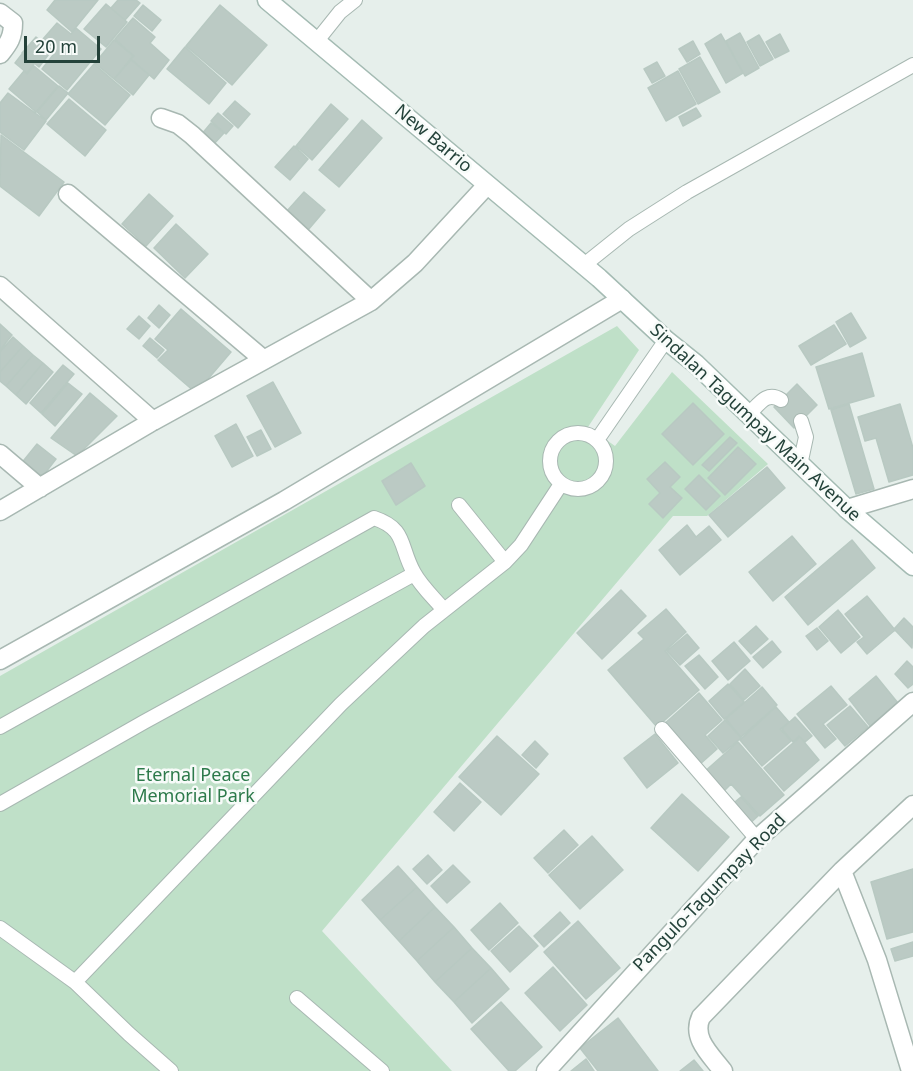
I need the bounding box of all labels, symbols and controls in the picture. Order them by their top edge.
scale bar [27,24,104,62]
text: 20 m [35,34,77,58]
street label: New Barrio [390,100,476,178]
street label: Sindalan Tagumpay Main Avenue [645,320,865,526]
park label: Eternal Peace Memorial Park [131,765,255,808]
street label: Pangulo-Tagumpay Road [629,810,791,976]

